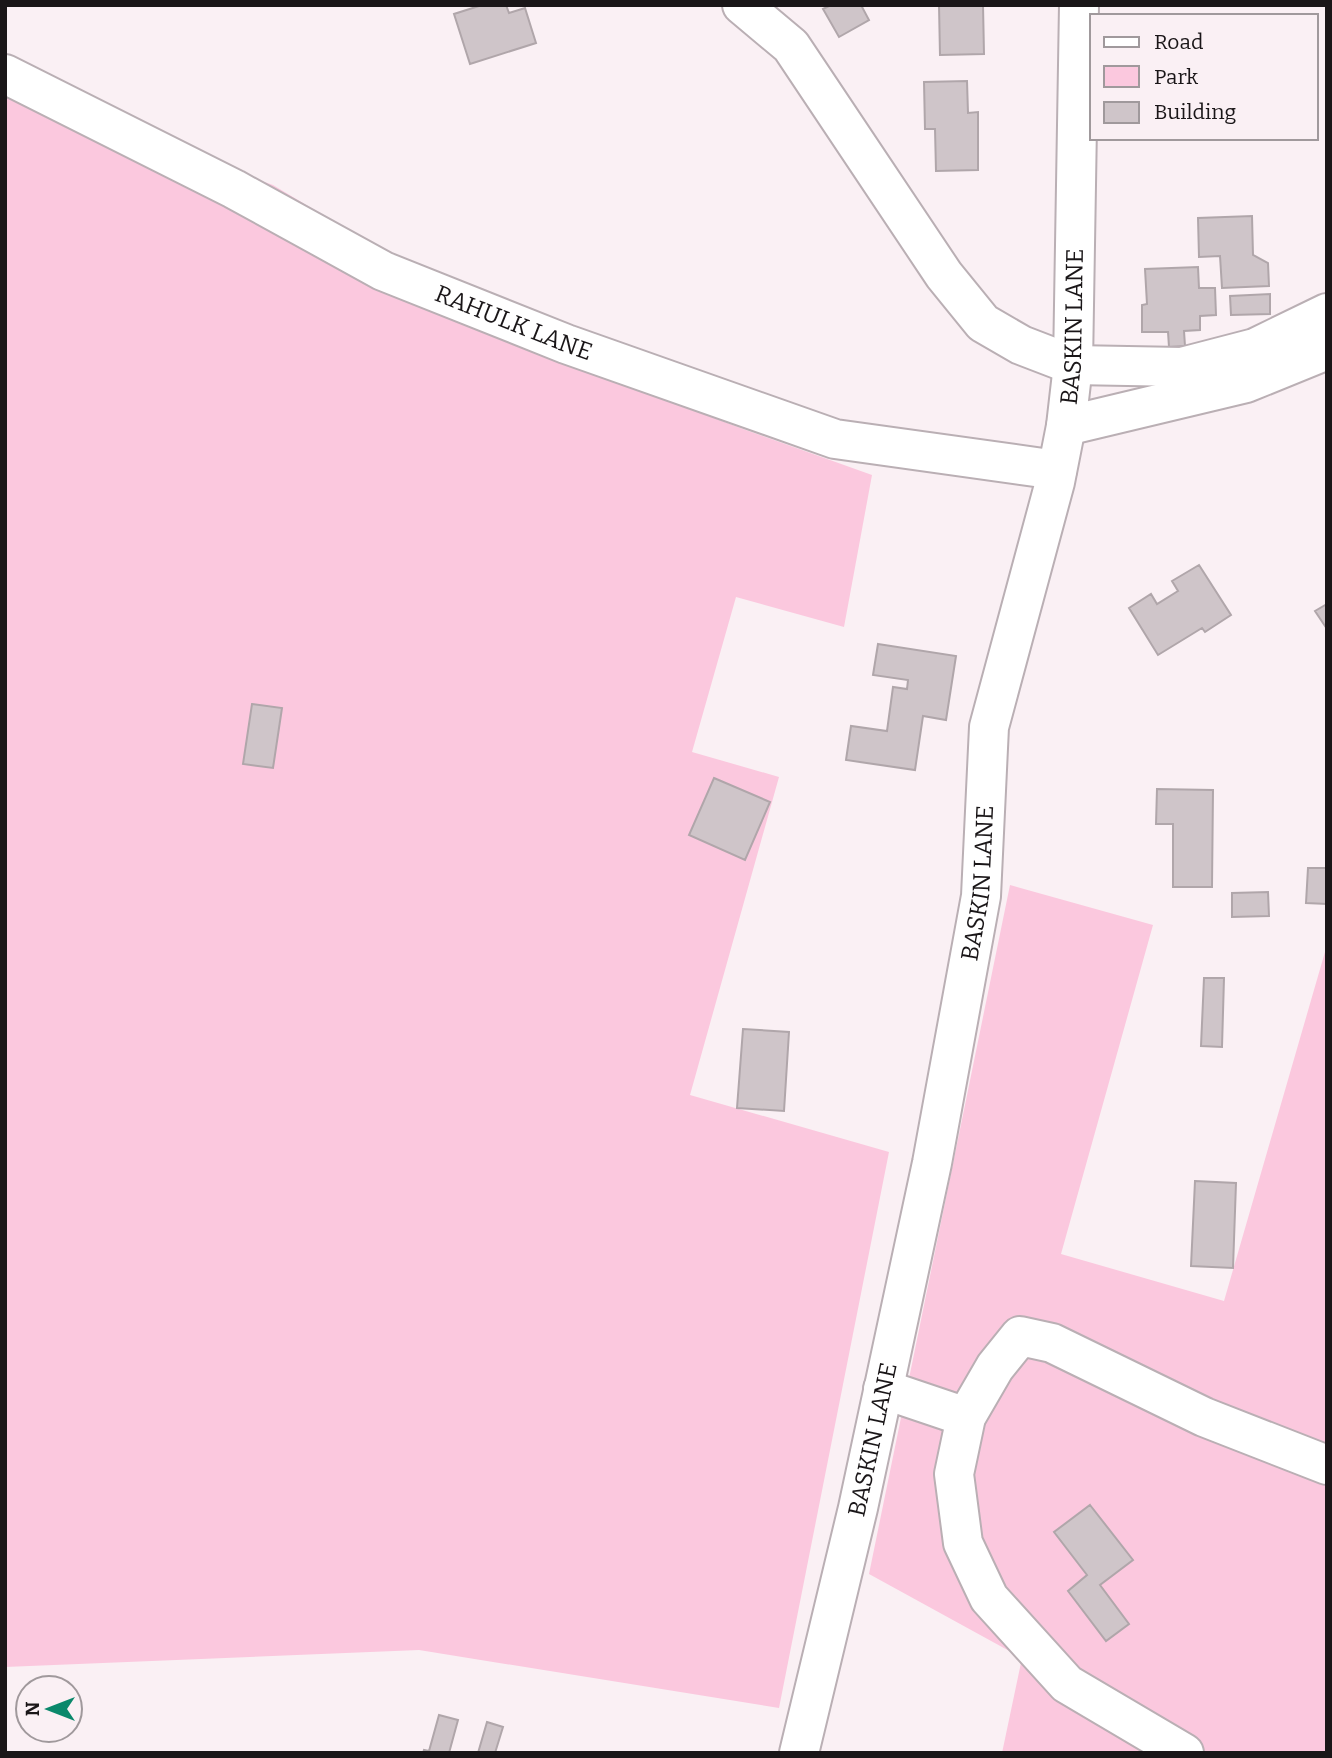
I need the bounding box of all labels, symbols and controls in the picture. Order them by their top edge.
legend [1090,14,1318,140]
text: Road [1154,29,1203,55]
text: Park [1154,64,1198,90]
text: Building [1154,99,1237,125]
street label: BASKIN LANE [1055,248,1089,406]
street label: RAHULK LANE [431,279,596,366]
street label: BASKIN LANE [955,805,999,963]
street label: BASKIN LANE [842,1360,903,1519]
north arrow [14,1674,84,1744]
text: N [21,1701,44,1716]

